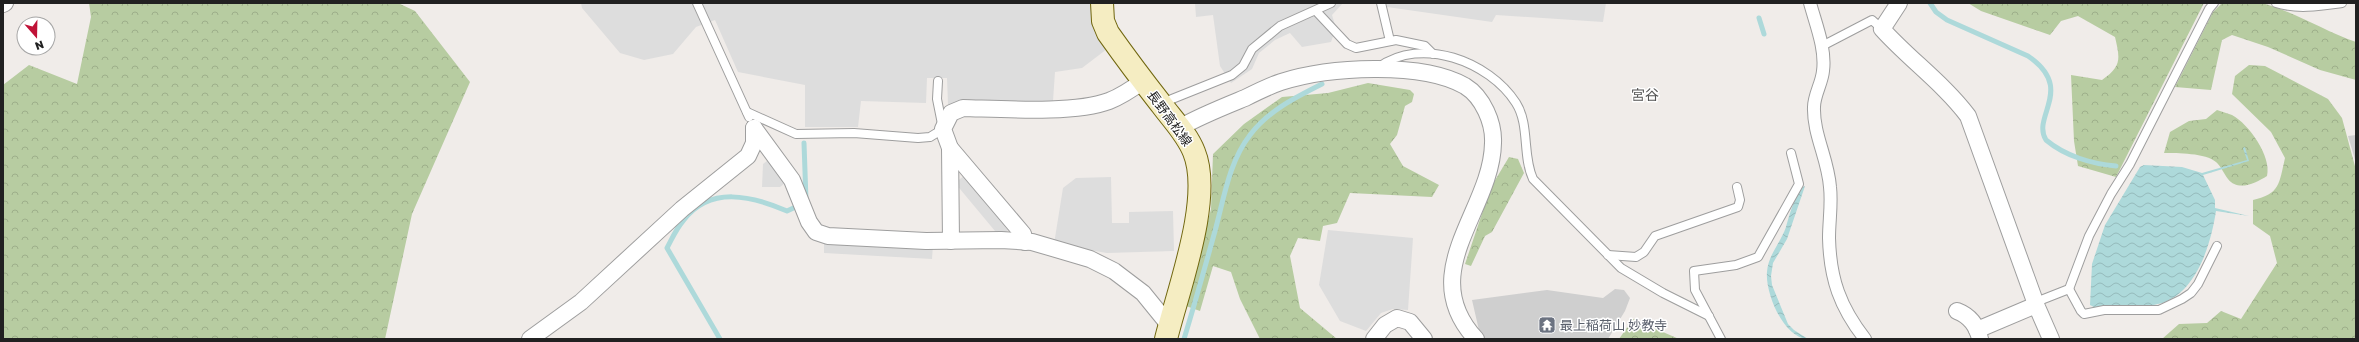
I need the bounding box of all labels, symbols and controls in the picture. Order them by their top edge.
north arrow [16,16,56,56]
text: N [33,38,46,53]
district label: 宮谷 [1631,86,1659,103]
street label: 長野高松線 [1144,87,1196,149]
temple icon: 最上稲荷山 妙教寺 [1537,315,1557,335]
place label: 最上稲荷山 妙教寺 [1560,317,1667,333]

